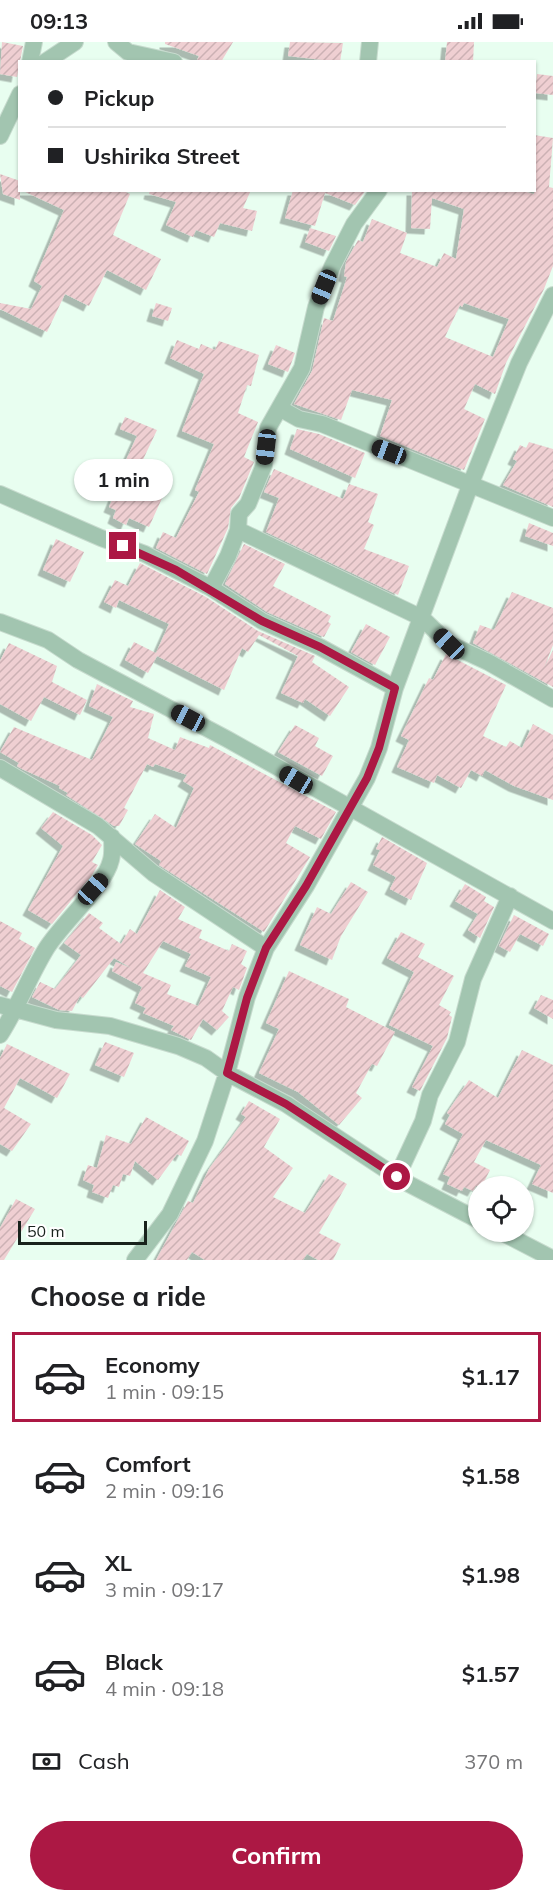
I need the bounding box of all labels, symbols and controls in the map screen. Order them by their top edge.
text: 09:13 [30,7,88,35]
text: Pickup [84,84,154,112]
text: Ushirika Street [84,142,240,170]
car [309,267,339,307]
car [255,428,277,466]
car [369,437,409,467]
callout: 1 min [74,459,172,501]
text: 1 min [97,467,150,492]
route end [109,532,136,559]
car [430,625,468,663]
car [168,702,208,734]
car [276,763,316,797]
car [74,870,112,908]
route start [383,1163,410,1190]
map controls [468,1176,534,1242]
button: locate [468,1176,534,1242]
scale bar [18,1218,147,1246]
text: 50 m [27,1221,64,1241]
text: Choose a ride [30,1279,206,1313]
icon: car [33,1350,87,1404]
text: Economy [105,1351,200,1379]
text: $1.17 [462,1363,520,1391]
text: 1 min · 09:15 [105,1379,224,1404]
icon: car [33,1449,87,1503]
text: Comfort [105,1450,191,1478]
text: $1.58 [462,1462,520,1490]
text: 2 min · 09:16 [105,1478,224,1503]
icon: car [33,1548,87,1602]
text: XL [105,1549,132,1577]
text: $1.98 [462,1561,520,1589]
text: 3 min · 09:17 [105,1577,224,1602]
icon: car [33,1647,87,1701]
text: Black [105,1648,163,1676]
text: $1.57 [462,1660,520,1688]
text: 4 min · 09:18 [105,1676,224,1701]
icon: cash [30,1745,63,1778]
text: Cash [78,1747,130,1775]
text: 370 m [464,1749,523,1774]
button: Confirm [30,1821,523,1890]

